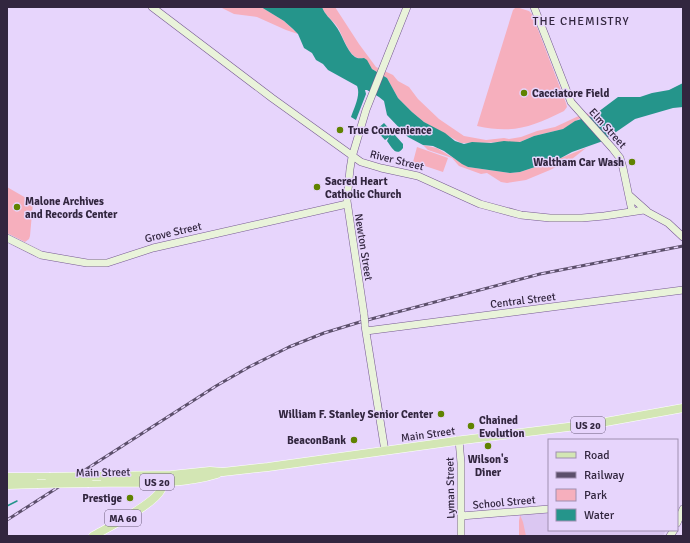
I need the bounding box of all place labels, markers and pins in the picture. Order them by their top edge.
place label: Cacciatore Field [532,87,609,100]
marker: Cacciatore Field [519,88,529,98]
place label: True Convenience [348,124,432,137]
marker: True Convenience [335,125,345,135]
place label: Waltham Car Wash [533,156,624,169]
marker: Waltham Car Wash [627,157,637,167]
place label: Sacred Heart Catholic Church [325,175,401,201]
marker: Sacred Heart Catholic Church [312,182,322,192]
place label: Malone Archives and Records Center [25,195,118,221]
marker: Malone Archives and Records Center [12,202,22,212]
place label: William F. Stanley Senior Center [279,408,434,421]
marker: William F. Stanley Senior Center [436,409,446,419]
place label: Chained Evolution [479,414,525,440]
marker: Chained Evolution [466,421,476,431]
place label: BeaconBank [287,434,346,447]
marker: BeaconBank [349,435,359,445]
marker: Wilson's Diner [483,441,493,451]
place label: Wilson's Diner [468,453,508,479]
place label: Prestige [82,492,123,505]
marker: Prestige [125,493,135,503]

